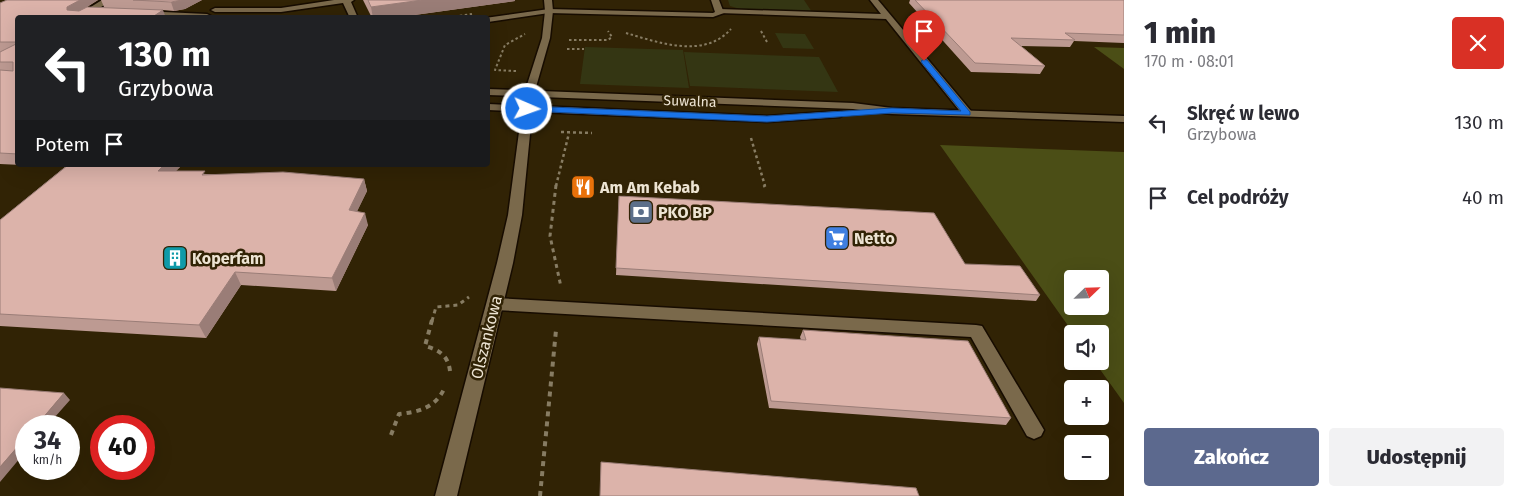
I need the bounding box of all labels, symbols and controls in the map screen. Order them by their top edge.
pin [903,10,945,61]
text: 1 min [1144,15,1216,51]
icon: arrive [910,17,938,45]
button: close [1452,17,1504,69]
text: 130 m [118,33,211,75]
icon: left [35,35,100,100]
text: 170 m · 08:01 [1144,52,1234,71]
text: Grzybowa [118,75,214,102]
position arrow [500,82,552,134]
street label: Suwalna [663,92,717,111]
text: Skręć w lewo [1187,102,1300,125]
icon: left [1144,109,1172,137]
text: 130 m [1454,111,1504,134]
text: Grzybowa [1187,125,1257,144]
icon: arrive [100,130,128,158]
text: Potem [35,133,90,156]
restaurant icon: Am Am Kebab [570,174,596,200]
place label: Am Am Kebab [599,178,700,197]
icon: arrive [1144,184,1172,212]
text: Cel podróży [1187,186,1289,209]
text: 40 m [1462,186,1504,209]
bank icon: PKO BP [628,199,654,225]
place label: PKO BP [658,203,712,222]
supermarket icon: Netto [824,225,850,251]
place label: Netto [854,229,895,248]
building icon: Koperfam [162,245,188,271]
place label: Koperfam [192,249,264,268]
north arrow [1064,270,1109,315]
map controls [1064,270,1109,480]
street label: Olszankowa [467,293,506,381]
button: sound [1064,325,1109,370]
button: + [1064,380,1109,425]
speed limit sign: 40 [90,415,155,480]
text: 34 [34,426,61,456]
button: Zakończ [1144,428,1319,486]
button: Udostępnij [1329,428,1504,486]
button: − [1064,435,1109,480]
text: km/h [33,453,62,467]

